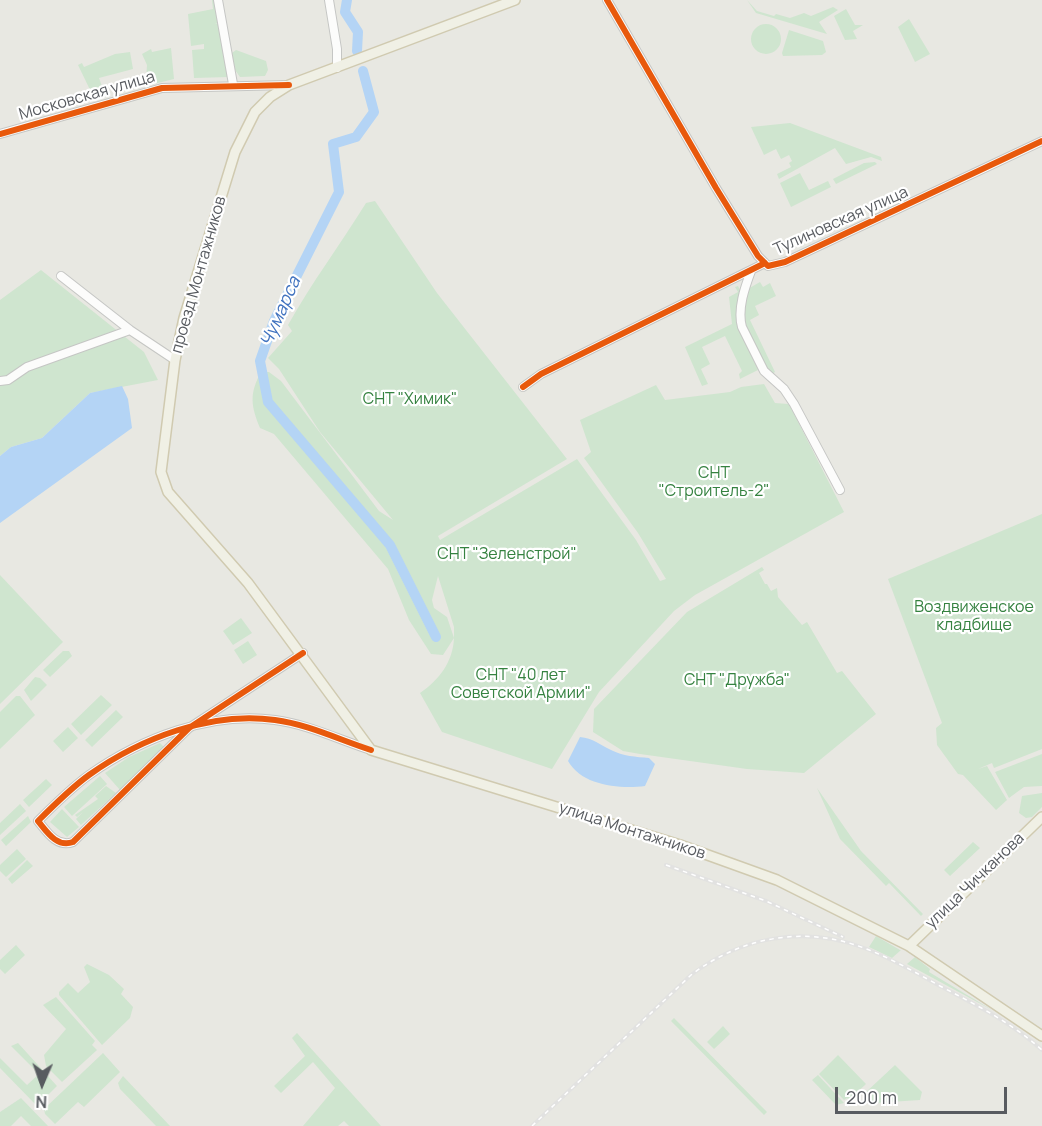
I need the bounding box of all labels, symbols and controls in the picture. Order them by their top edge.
street label: Московская улица [17,67,157,125]
street label: Тулиновская улица [771,183,911,259]
street label: проезд Монтажников [167,194,231,356]
water label: Чумарса [256,274,306,350]
park label: СНТ "Химик" [363,390,457,410]
park label: СНТ "Строитель-2" [658,464,770,502]
park label: СНТ "Зеленстрой" [437,545,577,565]
park label: Воздвиженское кладбище [914,598,1034,636]
park label: СНТ "40 лет Советской Армии" [451,666,591,704]
park label: СНТ "Дружба" [684,671,790,691]
street label: улица Монтажников [556,798,708,864]
street label: улица Чичканова [922,829,1028,933]
north arrow [12,1054,72,1114]
scale bar [838,1075,1010,1113]
text: 200 m [846,1085,897,1109]
text: N [35,1091,48,1113]

